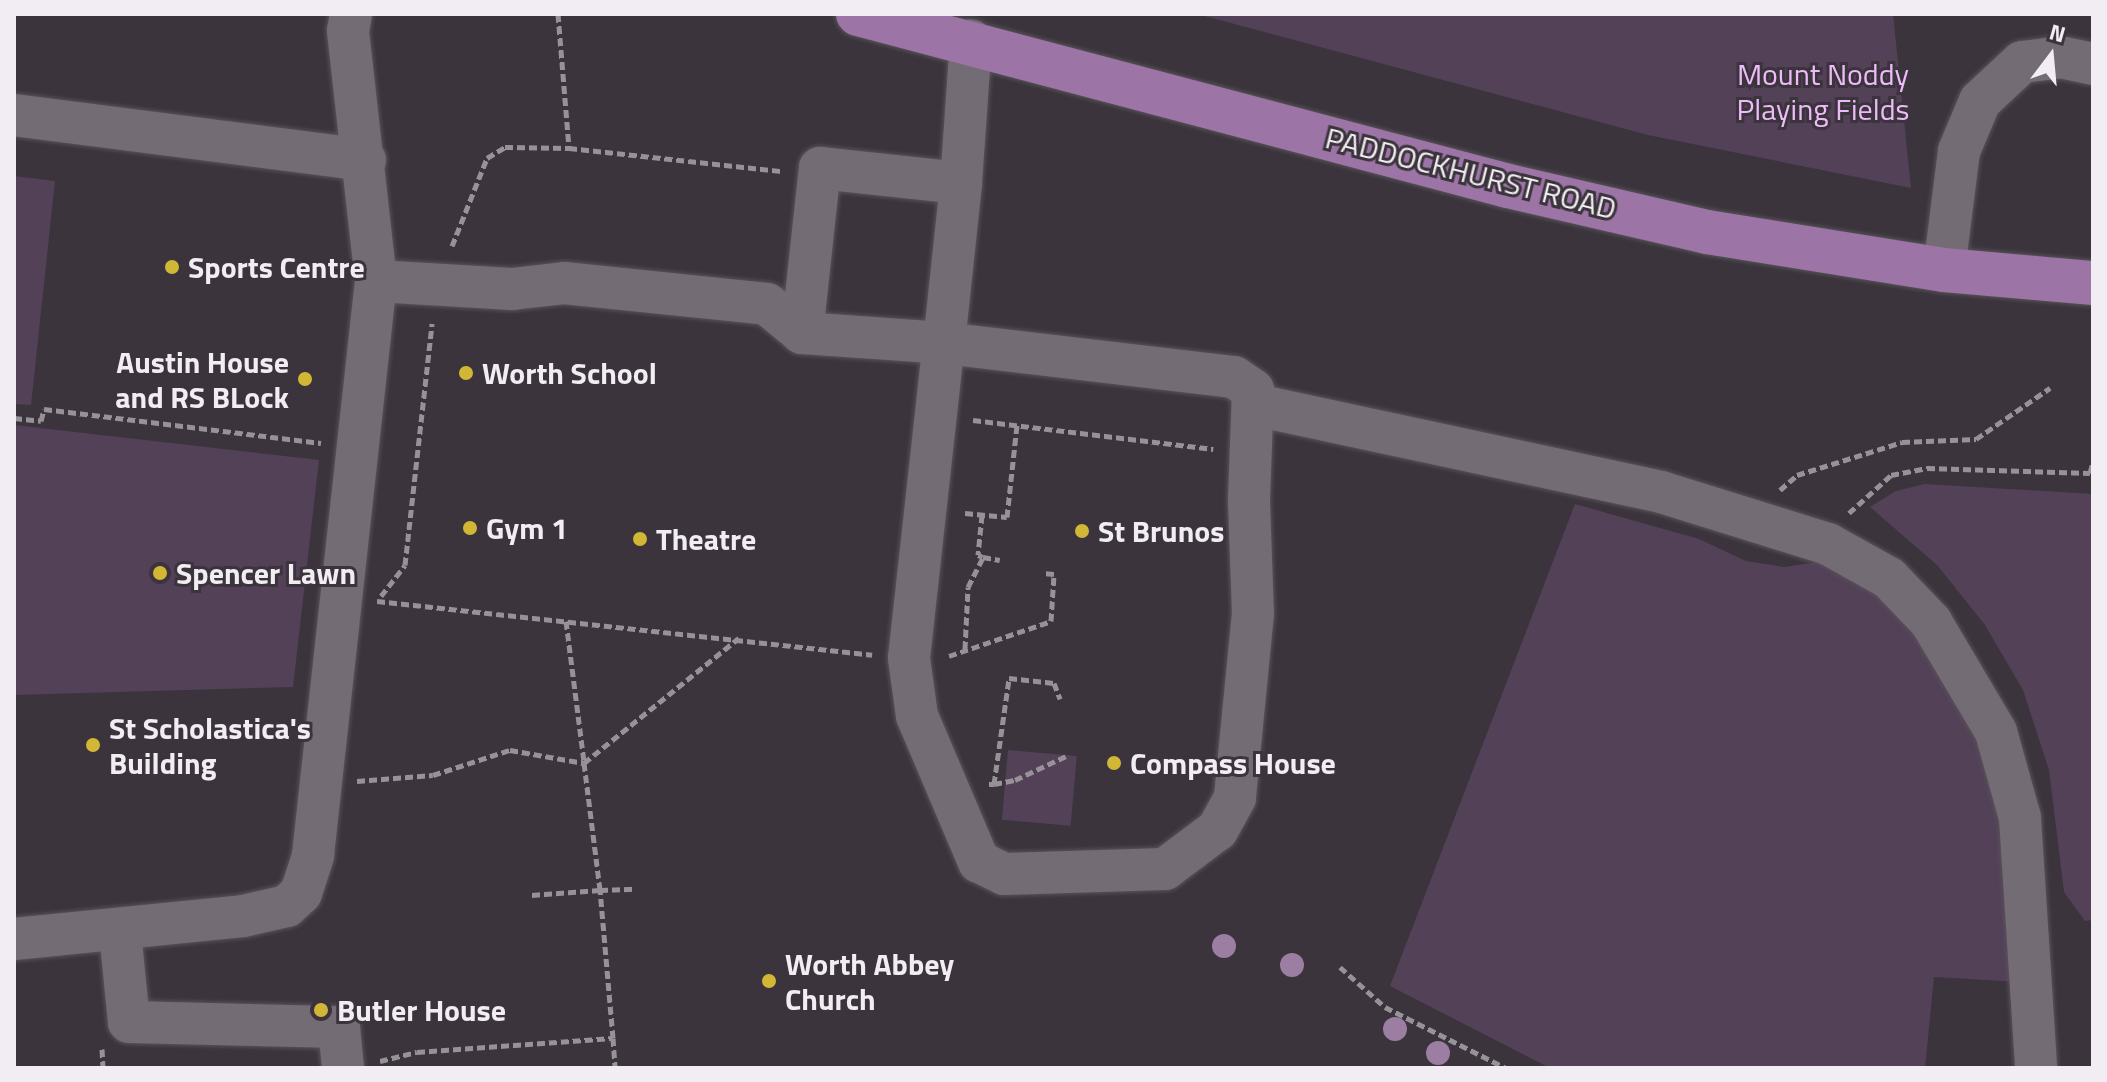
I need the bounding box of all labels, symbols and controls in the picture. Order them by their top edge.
text: N [2046,14,2070,51]
north arrow [2011,16,2091,96]
park label: Mount Noddy Playing Fields [1736,56,1910,126]
street label: PADDOCKHURST ROAD [1322,119,1620,227]
place label: Sports Centre [188,249,365,285]
marker: Sports Centre [163,258,181,276]
place label: Austin House and RS BLock [115,344,289,414]
place label: Worth School [482,355,657,391]
marker: Worth School [457,364,475,382]
marker: Austin House and RS BLock [296,370,314,388]
place label: Gym 1 [486,510,568,546]
place label: St Brunos [1098,513,1224,549]
marker: Gym 1 [461,519,479,537]
place label: Theatre [656,521,756,557]
marker: St Brunos [1073,522,1091,540]
marker: Theatre [631,530,649,548]
place label: Spencer Lawn [176,555,356,591]
marker: Spencer Lawn [151,564,169,582]
place label: St Scholastica's Building [109,710,311,780]
marker: St Scholastica's Building [84,736,102,754]
place label: Compass House [1130,745,1336,781]
marker: Compass House [1105,754,1123,772]
place label: Worth Abbey Church [785,946,954,1016]
marker: Worth Abbey Church [760,972,778,990]
place label: Butler House [337,992,506,1028]
marker: Butler House [312,1001,330,1019]

